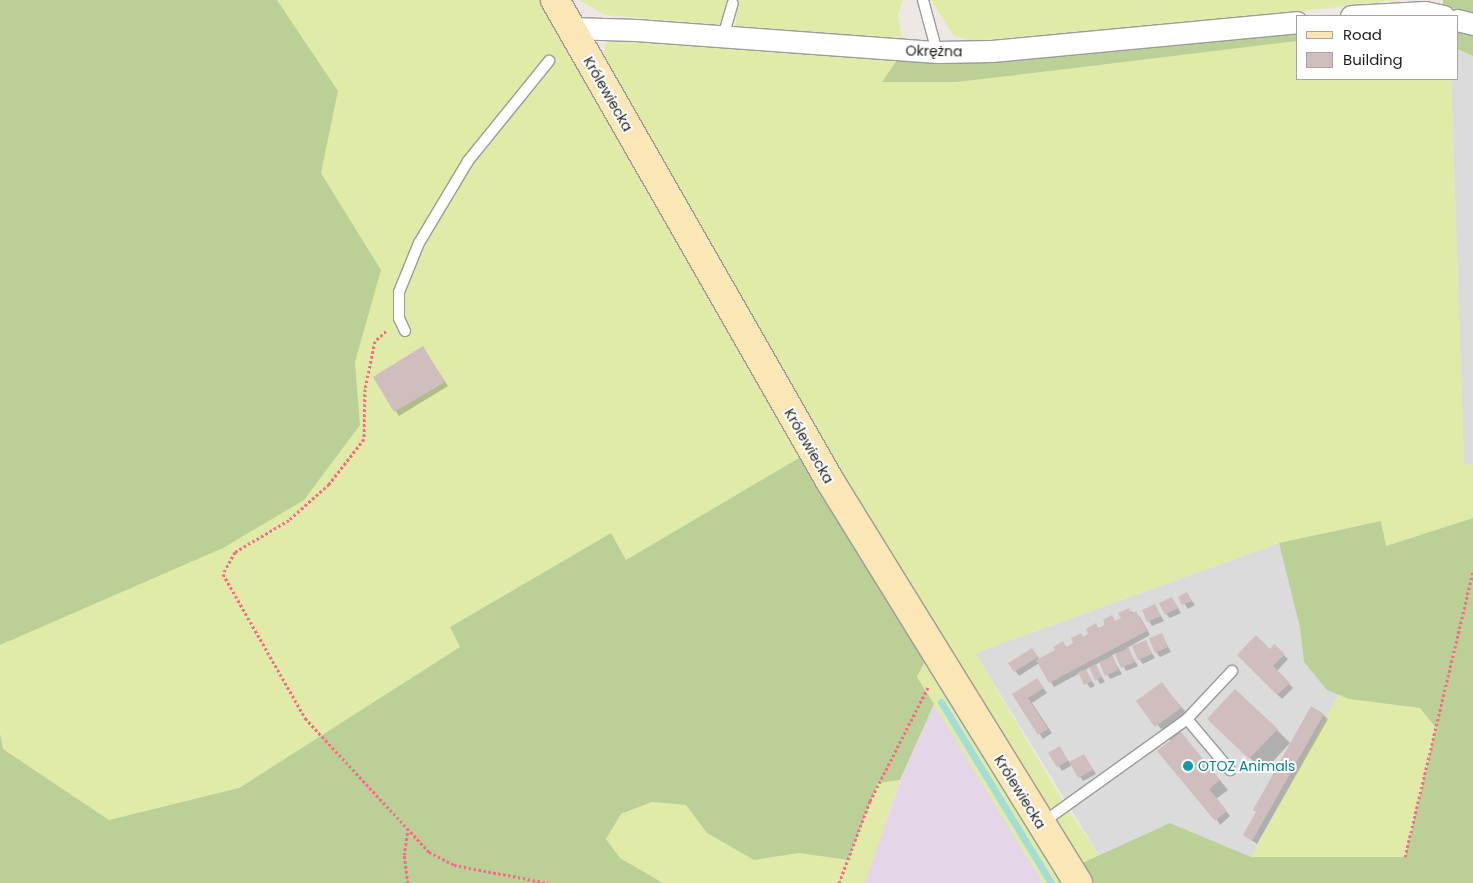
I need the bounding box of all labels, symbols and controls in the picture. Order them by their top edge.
legend [1296,15,1458,80]
text: Road [1343,24,1382,45]
street label: Okrężna [905,42,963,60]
text: Building [1343,49,1403,70]
street label: Królewiecka [580,54,636,134]
street label: Królewiecka [781,406,837,486]
street label: Królewiecka [991,752,1049,832]
place label: OTOZ Animals [1198,758,1295,774]
marker: OTOZ Animals [1182,760,1194,772]

